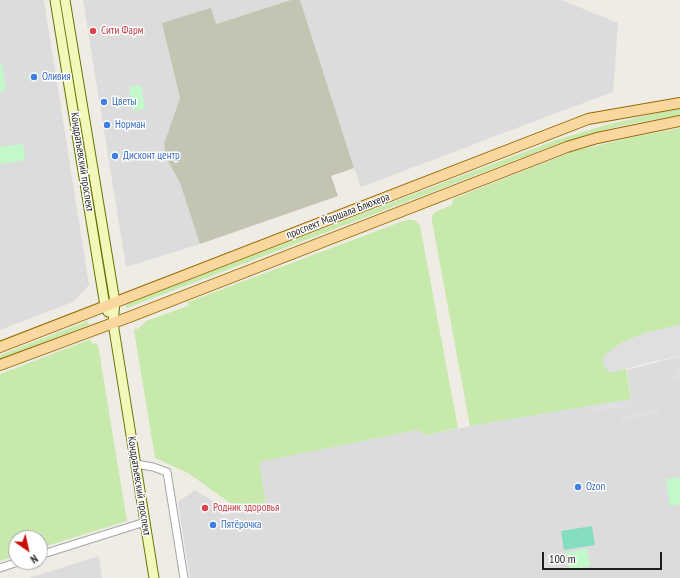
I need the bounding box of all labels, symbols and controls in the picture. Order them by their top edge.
place label: Сити Фарм [101,24,143,38]
marker: Сити Фарм [88,26,98,36]
place label: Оливия [42,70,71,84]
marker: Оливия [29,72,39,82]
place label: Цветы [112,95,136,109]
marker: Цветы [99,97,109,107]
street label: Кондратьевский проспект [68,111,96,213]
place label: Норман [115,118,145,132]
marker: Норман [102,120,112,130]
place label: Дисконт центр [123,149,180,163]
marker: Дисконт центр [110,151,120,161]
street label: проспект Маршала Блюхера [284,190,392,242]
street label: Кондратьевский проспект [125,435,153,537]
place label: Ozon [586,480,605,494]
marker: Ozon [573,482,583,492]
place label: Родник здоровья [213,501,279,515]
marker: Родник здоровья [200,503,210,513]
place label: Пятёрочка [221,518,262,532]
marker: Пятёрочка [208,520,218,530]
north arrow [8,530,48,570]
scale bar [544,544,664,570]
text: 100 m [549,551,576,566]
text: N [28,552,41,567]

